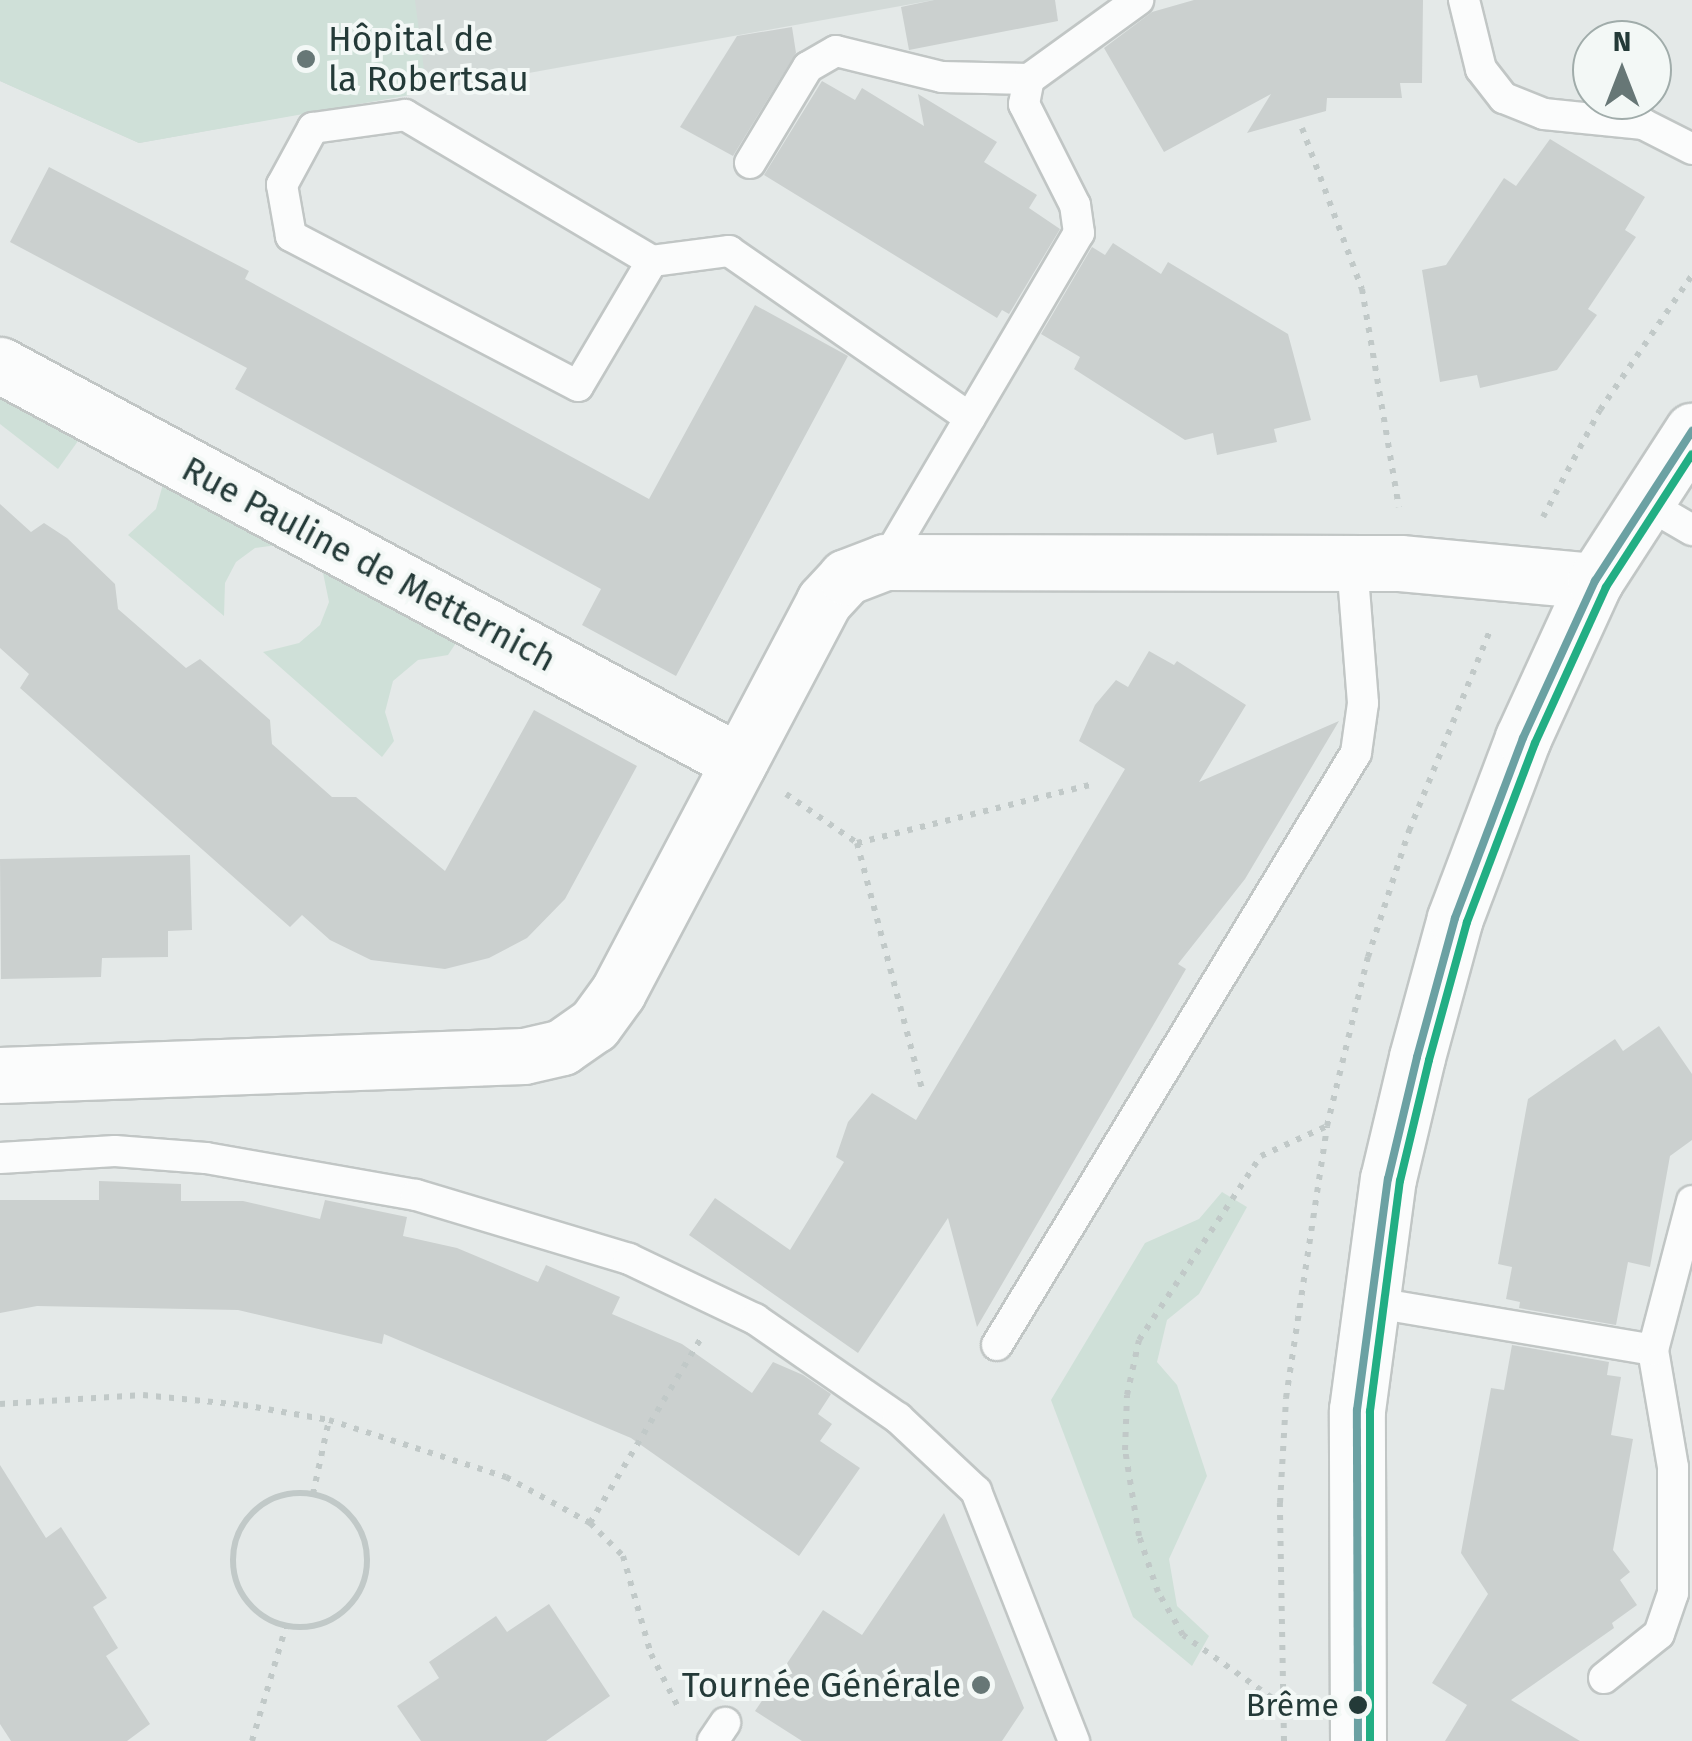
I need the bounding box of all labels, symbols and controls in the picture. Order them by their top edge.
place label: Hôpital de la Robertsau [328,18,529,100]
north arrow [1572,20,1672,120]
text: N [1613,25,1631,58]
marker: Hôpital de la Robertsau [293,46,319,72]
street label: Rue Pauline de Metternich [175,448,563,680]
place label: Tournée Générale [682,1664,961,1706]
marker: Tournée Générale [970,1674,992,1696]
place label: Brême [1246,1686,1339,1724]
marker: Brême [1348,1695,1368,1715]

